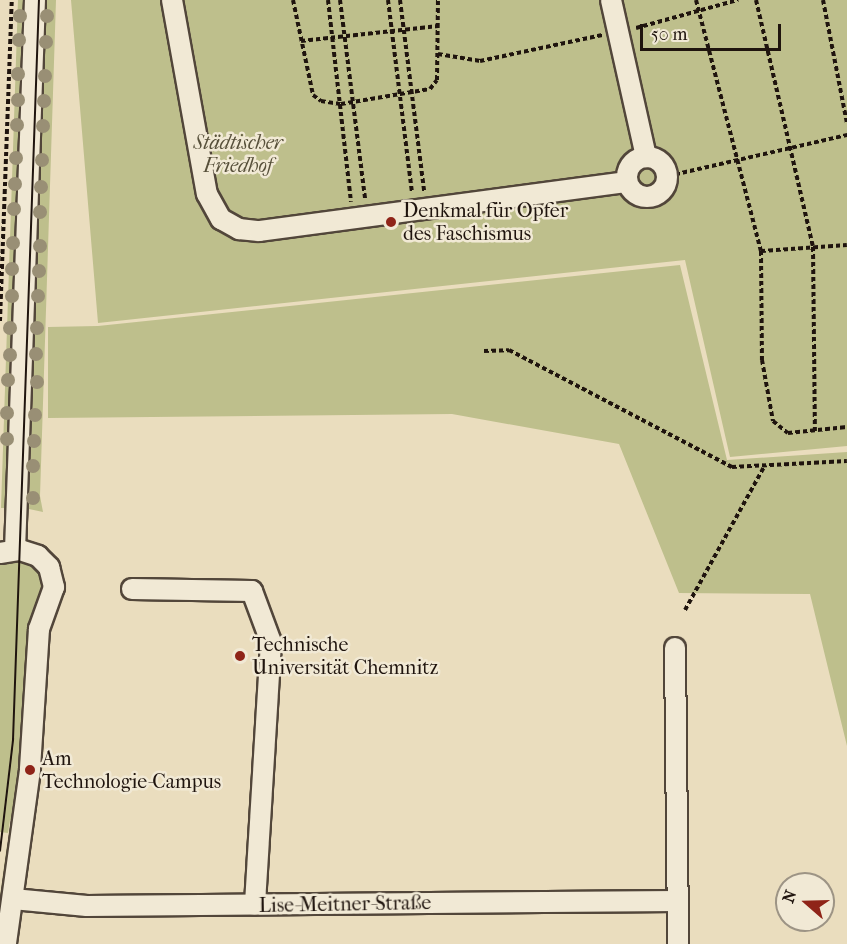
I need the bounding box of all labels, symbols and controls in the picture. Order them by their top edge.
scale bar [643,12,784,50]
text: 50 m [651,24,687,45]
park label: Städtischer Friedhof [193,130,283,177]
place label: Denkmal für Opfer des Faschismus [403,198,568,245]
marker: Denkmal für Opfer des Faschismus [384,215,398,229]
place label: Technische Universität Chemnitz [252,632,438,679]
marker: Technische Universität Chemnitz [233,649,247,663]
place label: Am Technologie-Campus [42,746,221,793]
marker: Am Technologie-Campus [23,763,37,777]
north arrow [775,872,835,932]
text: N [778,887,800,905]
street label: Lise-Meitner-Straße [259,890,431,918]

